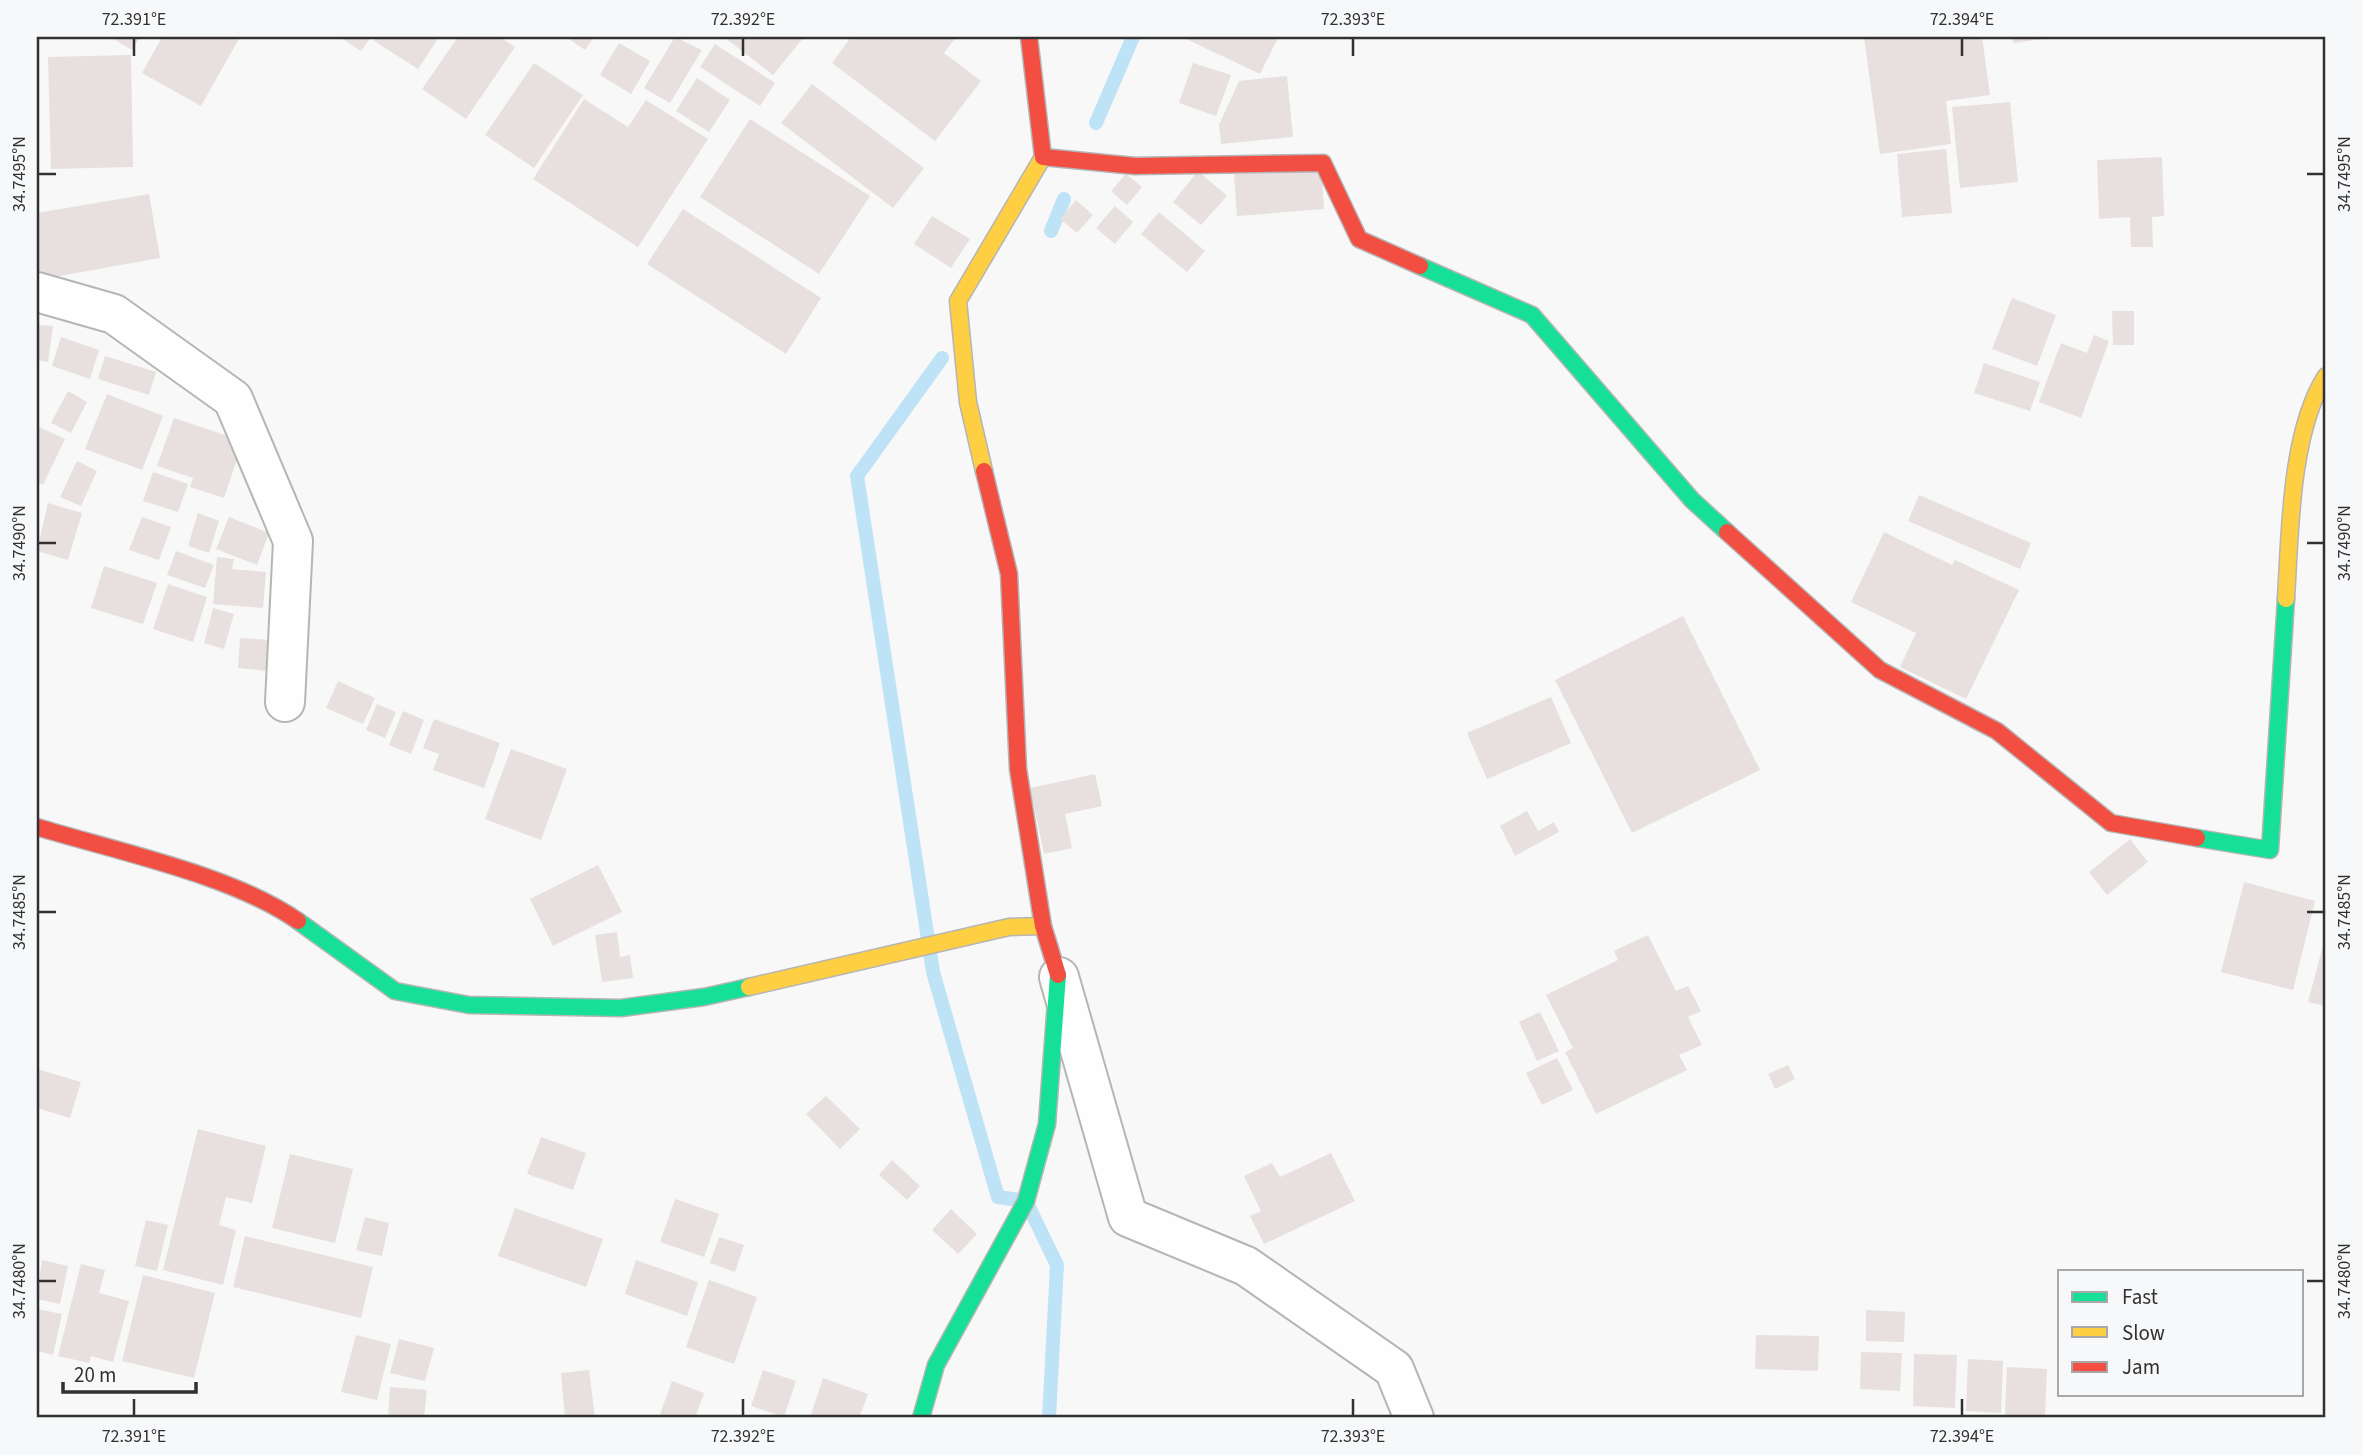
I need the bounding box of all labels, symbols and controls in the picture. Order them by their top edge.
text: 72.391°E [102,7,166,32]
text: 72.392°E [711,7,775,32]
text: 72.393°E [1321,7,1385,32]
text: 72.394°E [1930,7,1994,32]
text: 34.7495°N [7,136,32,212]
text: 34.7495°N [2332,136,2357,212]
text: 34.7490°N [7,505,32,581]
text: 34.7490°N [2332,505,2357,581]
text: 34.7485°N [7,874,32,950]
text: 34.7485°N [2332,874,2357,950]
text: 34.7480°N [7,1243,32,1319]
text: 34.7480°N [2332,1243,2357,1319]
legend [2058,1270,2304,1396]
text: Fast [2122,1282,2158,1312]
text: Slow [2122,1318,2165,1348]
scale bar [63,1350,196,1394]
text: Jam [2122,1352,2160,1382]
text: 20 m [74,1360,116,1390]
text: 72.391°E [102,1424,166,1449]
text: 72.392°E [711,1424,775,1449]
text: 72.393°E [1321,1424,1385,1449]
text: 72.394°E [1930,1424,1994,1449]

